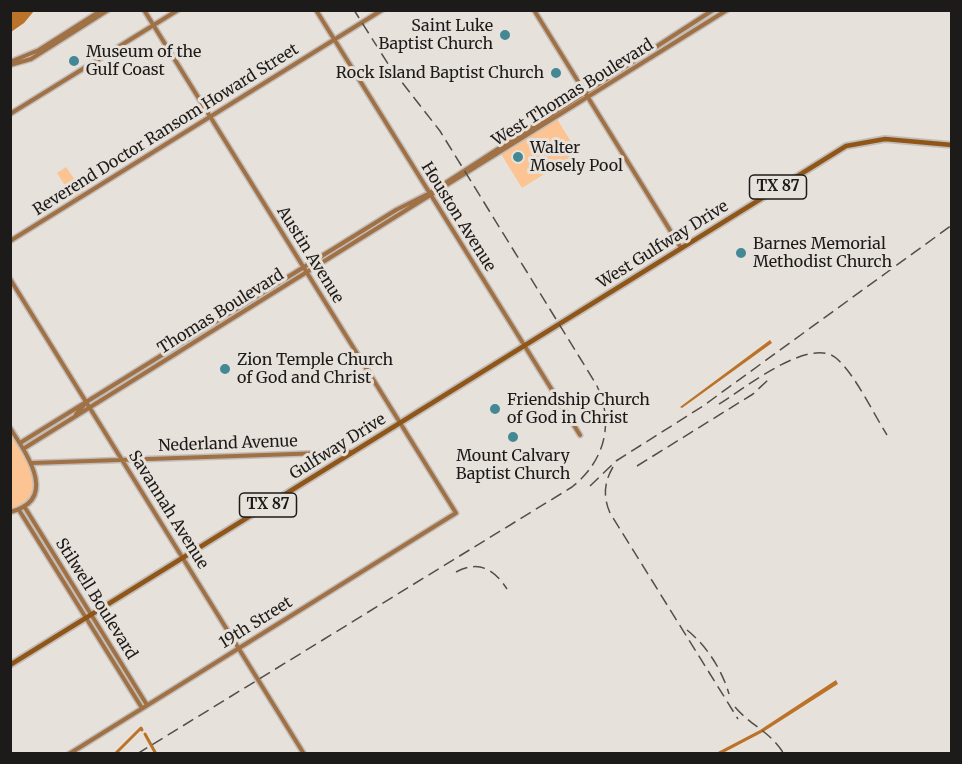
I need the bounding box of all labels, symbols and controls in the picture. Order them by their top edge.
place label: Saint Luke Baptist Church [378,16,493,54]
marker: Saint Luke Baptist Church [498,28,512,42]
street label: West Thomas Boulevard [489,35,657,151]
street label: Reverend Doctor Ransom Howard Street [30,40,302,220]
place label: Museum of the Gulf Coast [86,42,201,80]
marker: Museum of the Gulf Coast [67,54,81,68]
place label: Rock Island Baptist Church [336,63,544,83]
marker: Rock Island Baptist Church [549,66,563,80]
place label: Walter Mosely Pool [530,138,623,176]
marker: Walter Mosely Pool [511,150,525,164]
street label: Houston Avenue [417,159,499,275]
road number: TX 87 [750,175,806,199]
street label: West Gulfway Drive [594,197,732,293]
street label: Austin Avenue [272,203,348,307]
place label: Barnes Memorial Methodist Church [753,234,892,272]
marker: Barnes Memorial Methodist Church [734,246,748,260]
street label: Thomas Boulevard [154,265,288,359]
place label: Zion Temple Church of God and Christ [237,350,393,388]
marker: Zion Temple Church of God and Christ [218,362,232,376]
place label: Friendship Church of God in Christ [507,390,650,428]
marker: Friendship Church of God in Christ [488,402,502,416]
street label: Gulfway Drive [287,410,389,484]
marker: Mount Calvary Baptist Church [506,430,520,444]
street label: Nederland Avenue [158,432,298,456]
place label: Mount Calvary Baptist Church [456,446,570,484]
street label: Savannah Avenue [124,447,212,573]
road number: TX 87 [240,493,296,517]
street label: Stilwell Boulevard [51,535,141,663]
street label: 19th Street [216,593,296,653]

